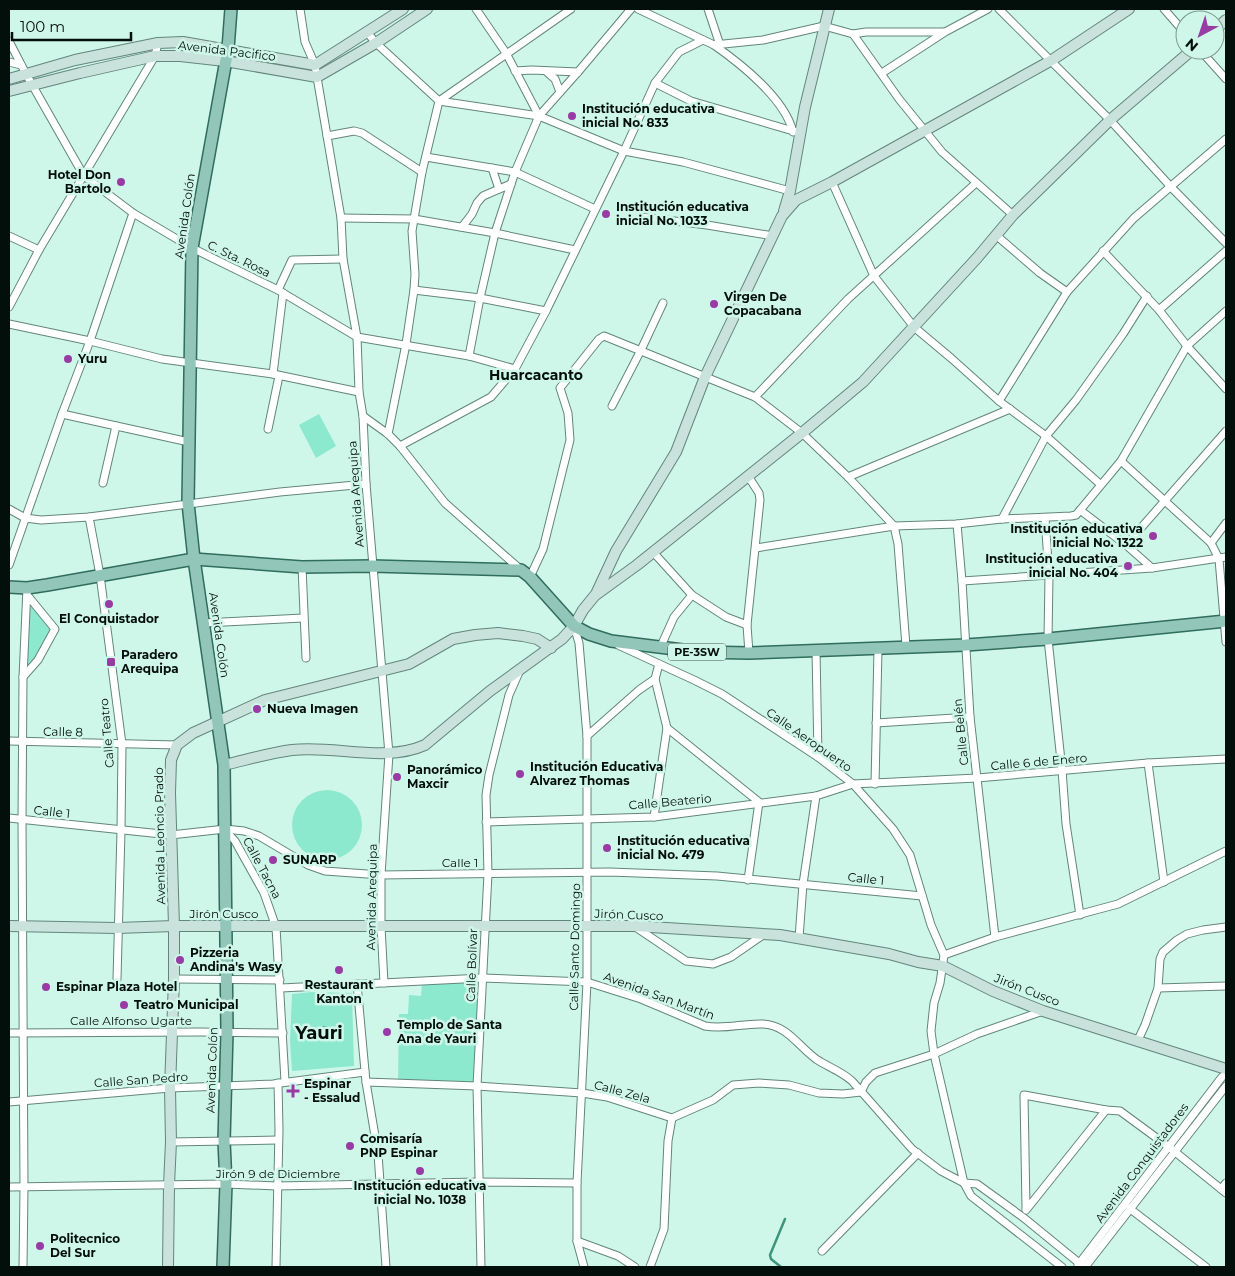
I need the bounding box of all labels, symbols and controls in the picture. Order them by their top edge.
scale bar [12,10,131,42]
north arrow [1175,10,1225,60]
text: 100 m [20,17,65,36]
text: N [1182,34,1202,55]
street label: Avenida Pacifico [177,37,277,64]
place label: Institución educativa inicial No. 833 [582,101,715,130]
marker: Institución educativa inicial No. 833 [566,110,578,122]
place label: Hotel Don Bartolo [48,167,111,196]
street label: Avenida Colón [171,172,198,260]
marker: Hotel Don Bartolo [115,176,127,188]
place label: Institución educativa inicial No. 1033 [616,199,749,228]
marker: Institución educativa inicial No. 1033 [600,208,612,220]
street label: C. Sta. Rosa [205,237,273,280]
place label: Virgen De Copacabana [723,289,802,318]
marker: Virgen De Copacabana [708,298,720,310]
place label: Yuru [77,351,107,366]
marker: Yuru [62,353,74,365]
district label: Huarcacanto [489,366,583,384]
street label: Avenida Arequipa [344,440,367,548]
place label: Institución educativa inicial No. 1322 [1010,521,1143,550]
marker: Institución educativa inicial No. 1322 [1147,530,1159,542]
place label: Institución educativa inicial No. 404 [985,551,1119,580]
marker: Institución educativa inicial No. 404 [1122,560,1134,572]
street label: Avenida Colón [206,591,233,679]
marker: El Conquistador [103,598,115,610]
place label: El Conquistador [59,611,159,626]
road number: PE-3SW [668,644,726,660]
place label: Paradero Arequipa [120,647,179,676]
marker: Paradero Arequipa [105,656,117,668]
street label: Calle Teatro [96,698,117,768]
street label: Calle Belén [950,698,971,766]
place label: Nueva Imagen [267,701,358,716]
marker: Nueva Imagen [251,703,263,715]
street label: Calle Aeropuerto [764,704,855,775]
street label: Calle 8 [43,724,83,739]
street label: Calle 6 de Enero [990,750,1088,773]
place label: Institución Educativa Alvarez Thomas [529,759,663,788]
place label: Panorámico Maxcir [407,762,483,791]
street label: Avenida Leoncio Prado [151,767,168,905]
marker: Institución Educativa Alvarez Thomas [514,768,526,780]
marker: Panorámico Maxcir [391,771,403,783]
street label: Calle Beaterio [628,790,712,813]
street label: Calle 1 [33,802,71,821]
place label: Institución educativa inicial No. 479 [617,833,750,862]
street label: Calle Tacna [240,834,285,901]
marker: Institución educativa inicial No. 479 [601,842,613,854]
street label: Avenida Arequipa [363,844,380,950]
place label: SUNARP [283,852,337,867]
marker: SUNARP [267,854,279,866]
street label: Calle 1 [442,855,478,870]
street label: Calle 1 [847,869,885,888]
street label: Calle Santo Domingo [566,883,583,1011]
street label: Jirón Cusco [188,906,259,921]
street label: Jirón Cusco [593,906,664,923]
street label: Calle Bolívar [463,928,480,1002]
place label: Pizzeria Andina's Wasy [189,945,283,974]
marker: Pizzeria Andina's Wasy [174,954,186,966]
marker: Restaurant Kanton [333,964,345,976]
street label: Avenida San Martín [602,968,717,1023]
street label: Jirón Cusco [991,970,1062,1009]
place label: Restaurant Kanton [304,977,374,1006]
place label: Espinar Plaza Hotel [56,979,177,994]
marker: Espinar Plaza Hotel [40,981,52,993]
place label: Teatro Municipal [134,997,239,1012]
marker: Teatro Municipal [118,999,130,1011]
street label: Calle Alfonso Ugarte [70,1013,192,1028]
place label: Templo de Santa Ana de Yauri [396,1017,502,1046]
district label: Yauri [294,1022,343,1044]
marker: Templo de Santa Ana de Yauri [381,1026,393,1038]
street label: Avenida Colón [203,1027,220,1113]
street label: Calle San Pedro [94,1069,188,1090]
place label: Espinar - Essalud [304,1076,360,1105]
street label: Calle Zela [592,1077,652,1106]
marker: Espinar - Essalud [286,1084,300,1098]
street label: Avenida Conquistadores [1092,1100,1192,1225]
place label: Comisaría PNP Espinar [360,1131,438,1160]
marker: Comisaría PNP Espinar [344,1140,356,1152]
marker: Institución educativa inicial No. 1038 [414,1165,426,1177]
street label: Jirón 9 de Diciembre [215,1166,340,1181]
place label: Institución educativa inicial No. 1038 [354,1178,486,1207]
place label: Politecnico Del Sur [50,1231,120,1260]
marker: Politecnico Del Sur [34,1240,46,1252]

